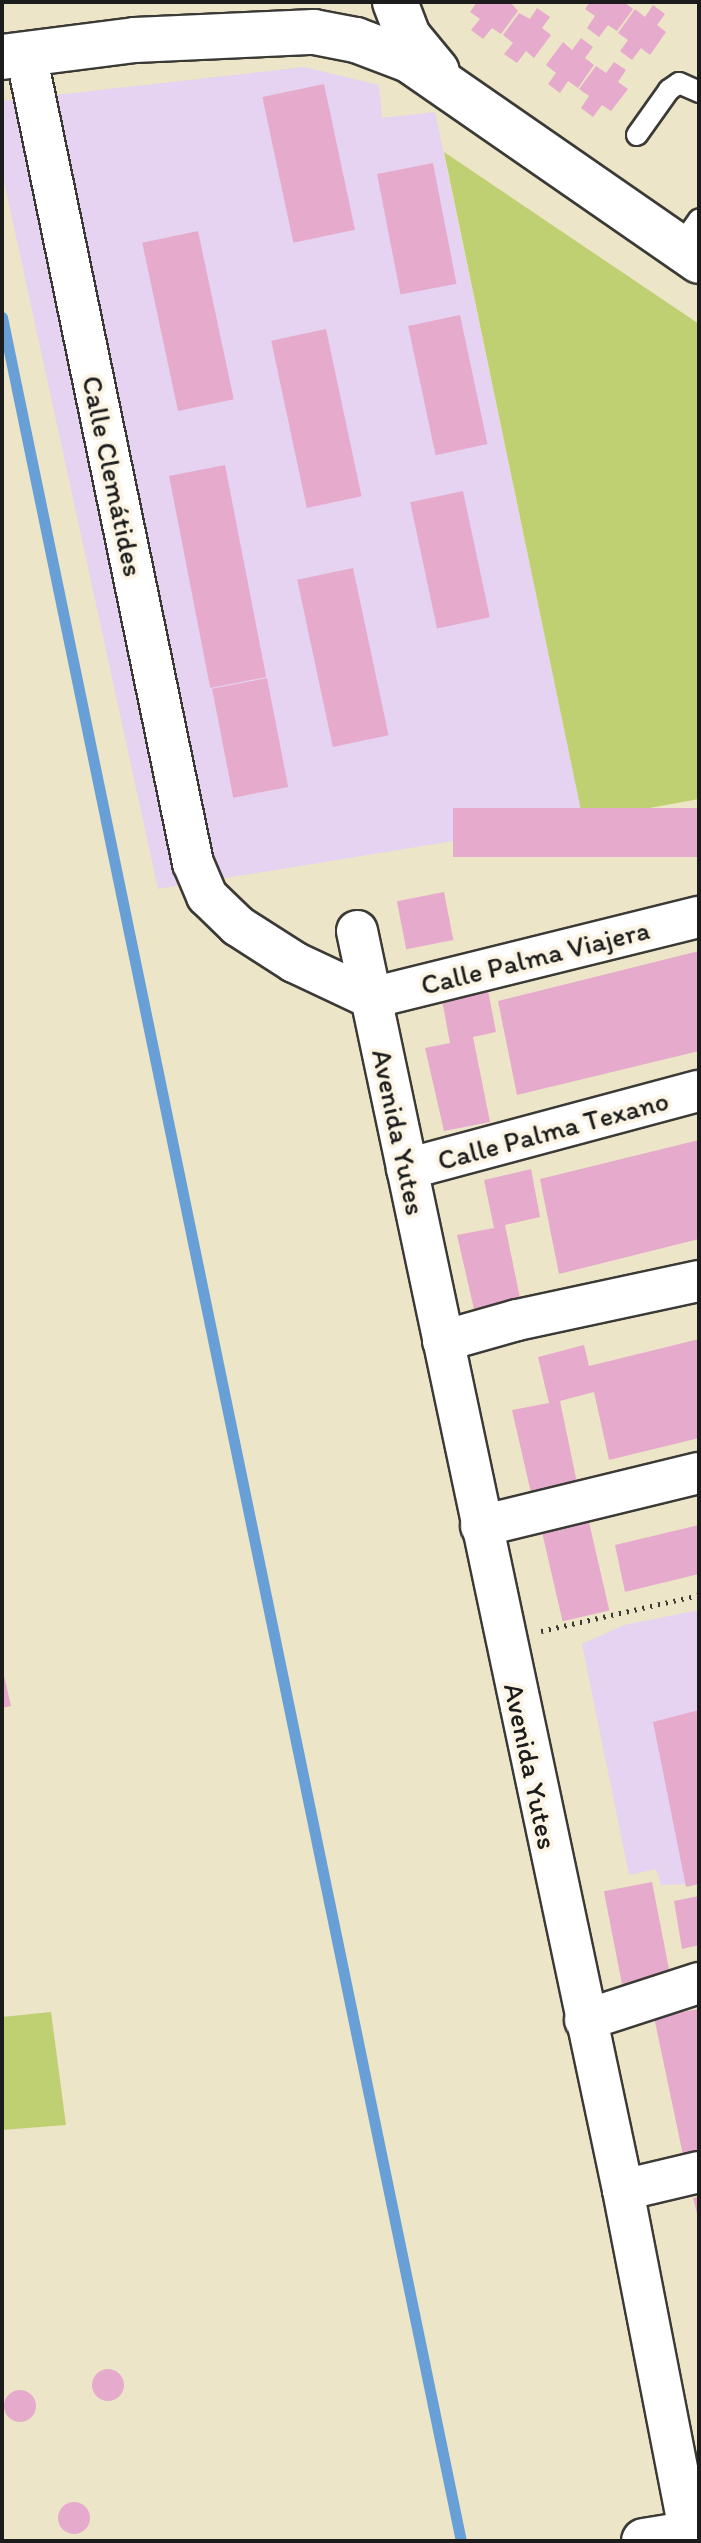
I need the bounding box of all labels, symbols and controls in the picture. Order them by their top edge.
street label: Calle Clemátides [75,373,151,579]
street label: Calle Palma Viajera [419,913,651,1001]
street label: Avenida Yutes [365,1046,433,1218]
street label: Calle Palma Texano [437,1084,669,1176]
street label: Avenida Yutes [497,1680,565,1852]

